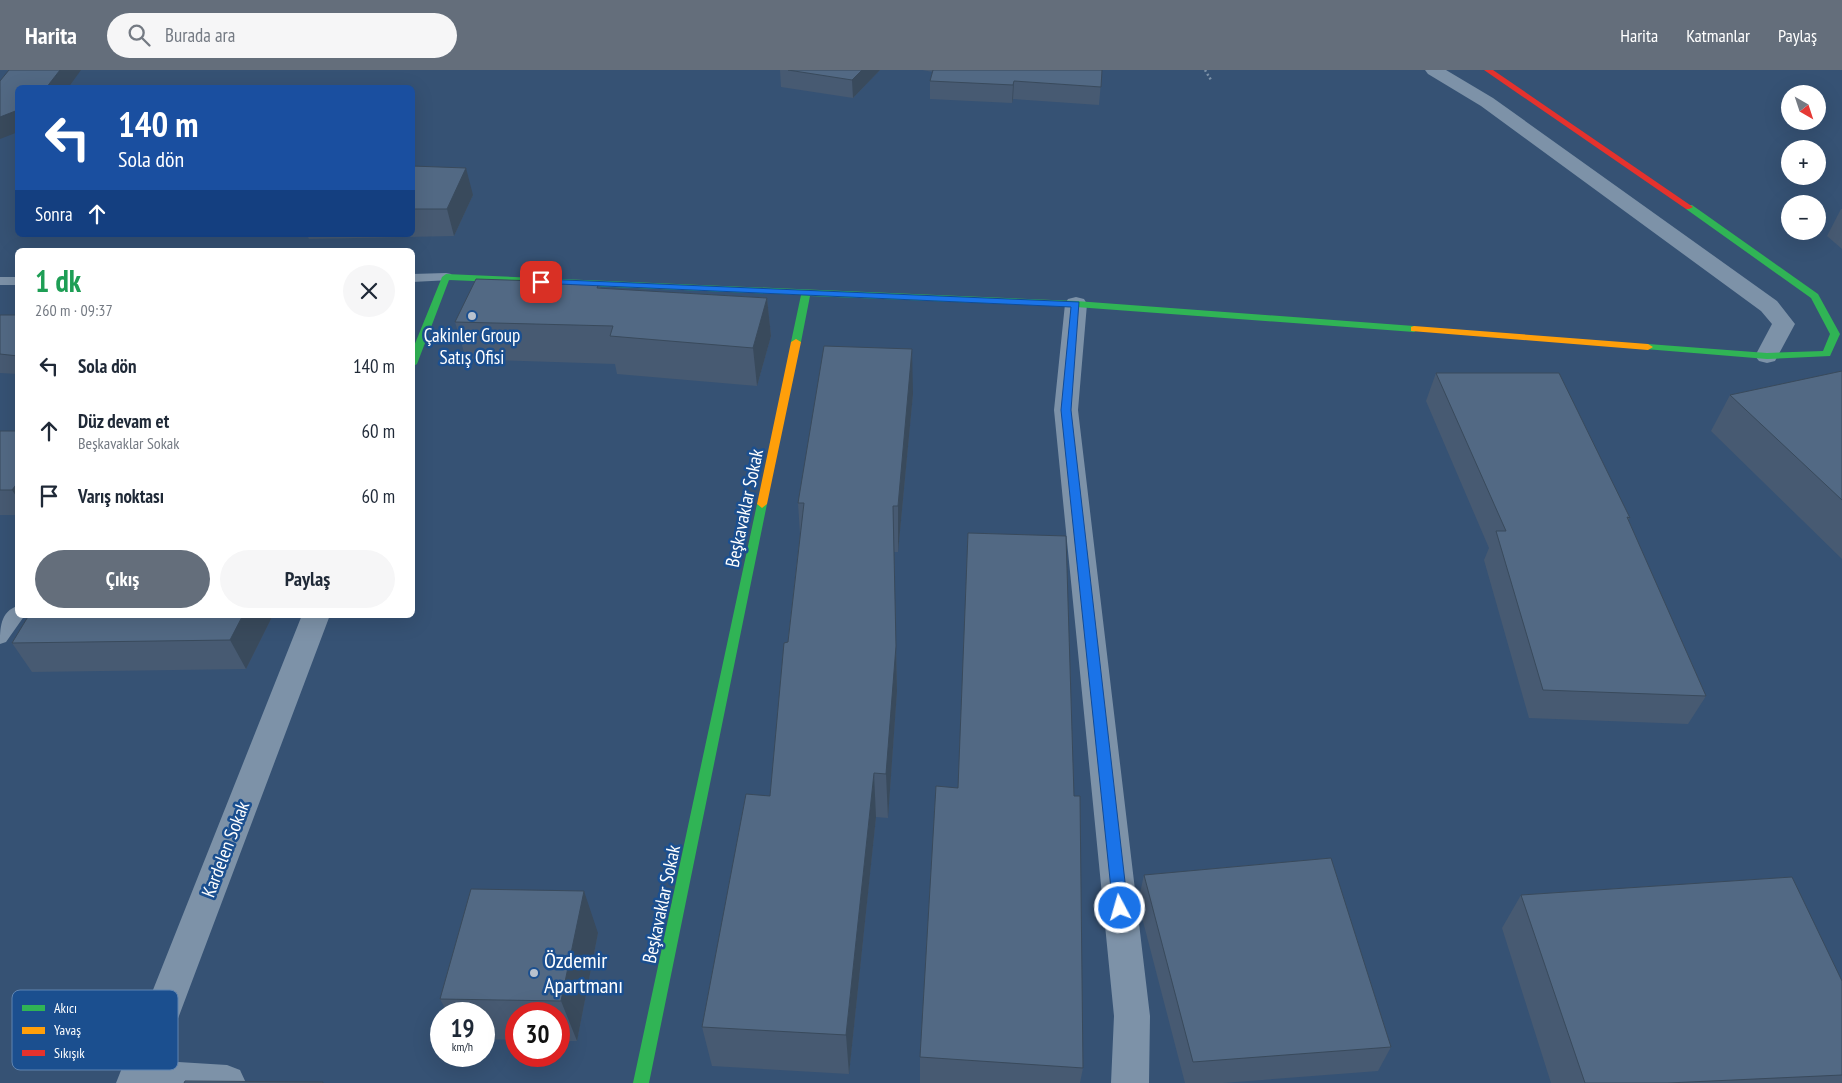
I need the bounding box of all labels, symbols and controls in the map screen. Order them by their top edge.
search box [107,13,457,58]
text: Harita [25,20,77,51]
icon: search [125,21,153,49]
text: Burada ara [165,23,235,47]
text: Harita [1620,24,1658,47]
text: Katmanlar [1686,24,1750,47]
text: Paylaş [1778,24,1817,47]
north arrow [1781,85,1826,130]
map controls [1781,85,1826,240]
text: 140 m [118,101,199,147]
icon: left [35,105,100,170]
button: + [1781,140,1826,185]
text: Sola dön [118,145,184,173]
button: − [1781,195,1826,240]
icon: ahead [83,200,111,228]
text: Sonra [35,202,73,226]
text: 1 dk [35,261,81,300]
pin [520,261,562,303]
button: close [343,265,395,317]
icon: arrive [527,268,555,296]
text: 260 m · 09:37 [35,300,113,320]
marker: Çakinler Group Satış Ofisi [466,310,478,322]
place label: Çakinler Group Satış Ofisi [424,323,520,369]
icon: left [35,352,63,380]
text: Sola dön [78,354,137,378]
text: 140 m [353,354,395,378]
text: Düz devam et [78,409,169,433]
icon: ahead [35,417,63,445]
text: 60 m [362,419,395,443]
text: Beşkavaklar Sokak [78,433,179,453]
street label: Beşkavaklar Sokak [720,446,768,569]
icon: arrive [35,482,63,510]
text: Varış noktası [78,484,164,508]
text: 60 m [362,484,395,508]
button: Çıkış [35,550,210,608]
button: Paylaş [220,550,395,608]
street label: Kardelen Sokak [196,797,255,901]
street label: Beşkavaklar Sokak [637,842,685,965]
position arrow [1093,881,1145,933]
place label: Özdemir Apartmanı [544,946,623,999]
marker: Özdemir Apartmanı [528,967,540,979]
legend [12,990,178,1070]
text: Akıcı [54,999,77,1017]
speed limit sign: 30 [505,1002,570,1067]
text: 19 [451,1012,474,1044]
text: Yavaş [54,1021,81,1039]
text: km/h [452,1039,473,1054]
text: Sıkışık [54,1044,85,1062]

